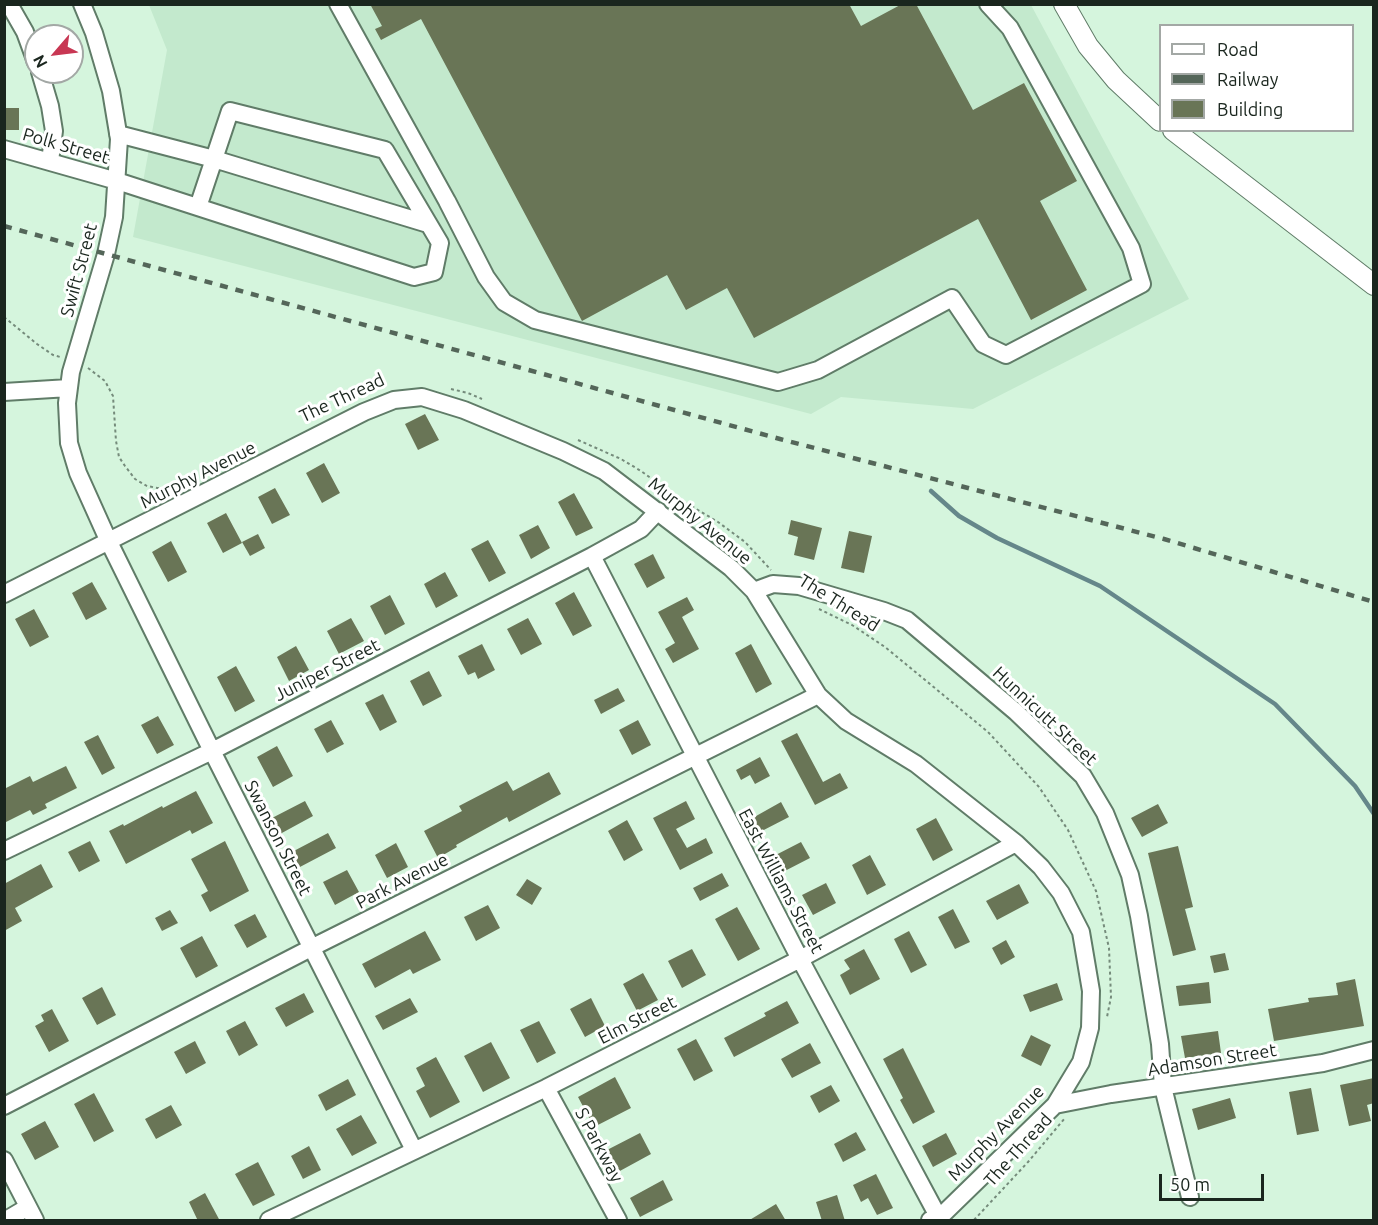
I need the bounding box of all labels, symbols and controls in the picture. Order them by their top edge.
north arrow [24,24,84,84]
legend [1159,24,1354,132]
text: Road [1217,39,1259,59]
text: N [29,52,51,71]
text: Railway [1217,69,1278,89]
text: Building [1217,99,1283,119]
street label: Polk Street [20,123,112,169]
street label: Swift Street [56,221,102,319]
street label: The Thread [296,369,388,427]
street label: Murphy Avenue [137,437,259,513]
street label: Murphy Avenue [644,473,756,569]
street label: The Thread [795,570,883,636]
street label: Juniper Street [271,634,383,706]
street label: Hunnicutt Street [988,662,1102,770]
street label: Swanson Street [240,777,316,899]
street label: East Williams Street [734,805,828,957]
street label: Park Avenue [352,849,452,913]
street label: Elm Street [594,991,680,1049]
street label: Adamson Street [1146,1039,1278,1081]
street label: Murphy Avenue [944,1081,1048,1185]
street label: S Parkway [570,1104,628,1186]
street label: The Thread [979,1109,1057,1191]
scale bar [1162,1162,1267,1200]
text: 50 m [1170,1174,1210,1194]

